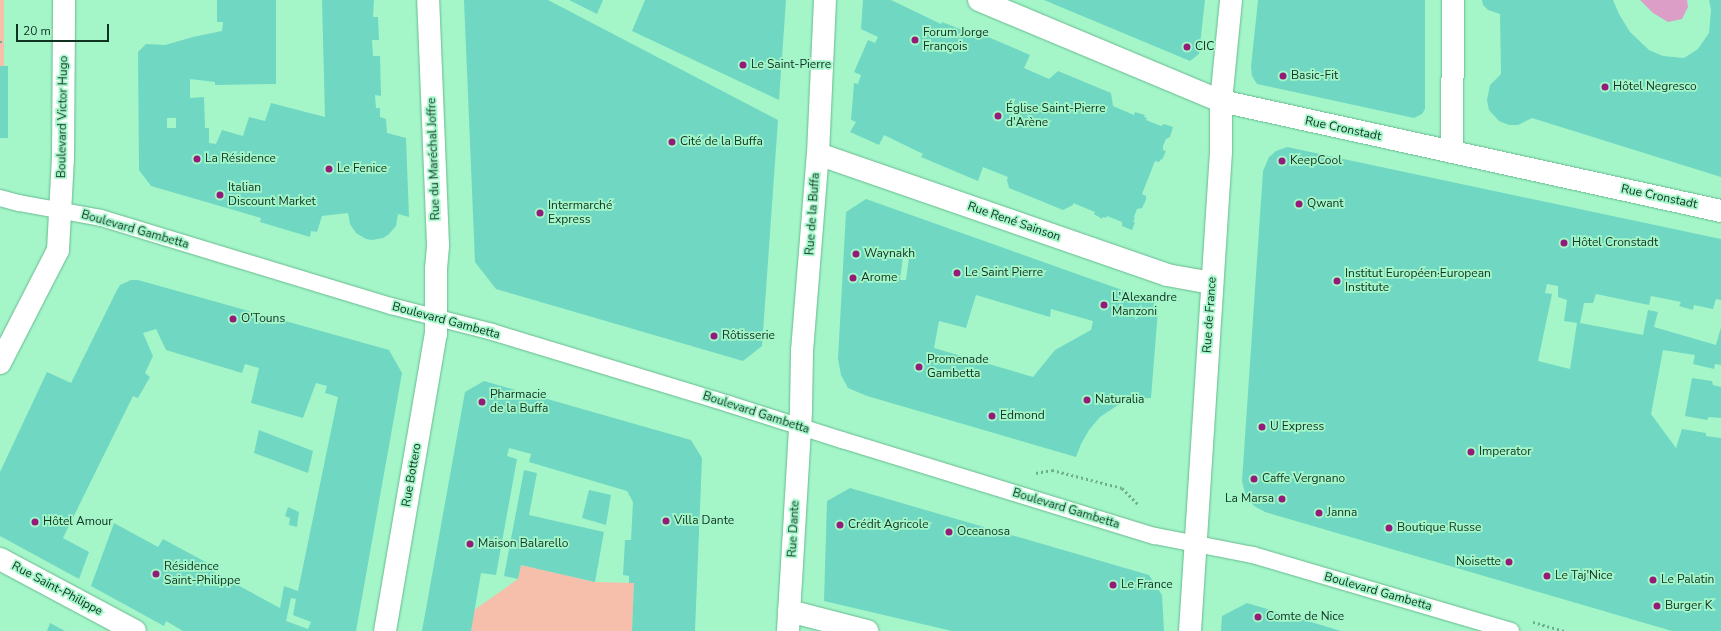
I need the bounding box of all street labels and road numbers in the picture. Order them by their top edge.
street label: Boulevard Victor Hugo [55,56,71,178]
street label: Rue du Maréchal Joffre [425,98,443,220]
street label: Rue Cronstadt [1304,114,1382,144]
street label: Rue de la Buffa [803,172,823,256]
street label: Rue Cronstadt [1620,182,1698,212]
street label: Rue René Sainson [966,199,1062,245]
street label: Boulevard Gambetta [79,208,191,252]
street label: Rue de France [1200,276,1220,354]
street label: Boulevard Gambetta [390,300,502,342]
street label: Boulevard Gambetta [701,389,811,437]
street label: Rue Bottero [399,442,425,508]
street label: Boulevard Gambetta [1011,486,1121,532]
street label: Rue Dante [785,500,803,558]
street label: Rue Saint-Philippe [9,559,105,619]
street label: Boulevard Gambetta [1322,570,1434,614]

